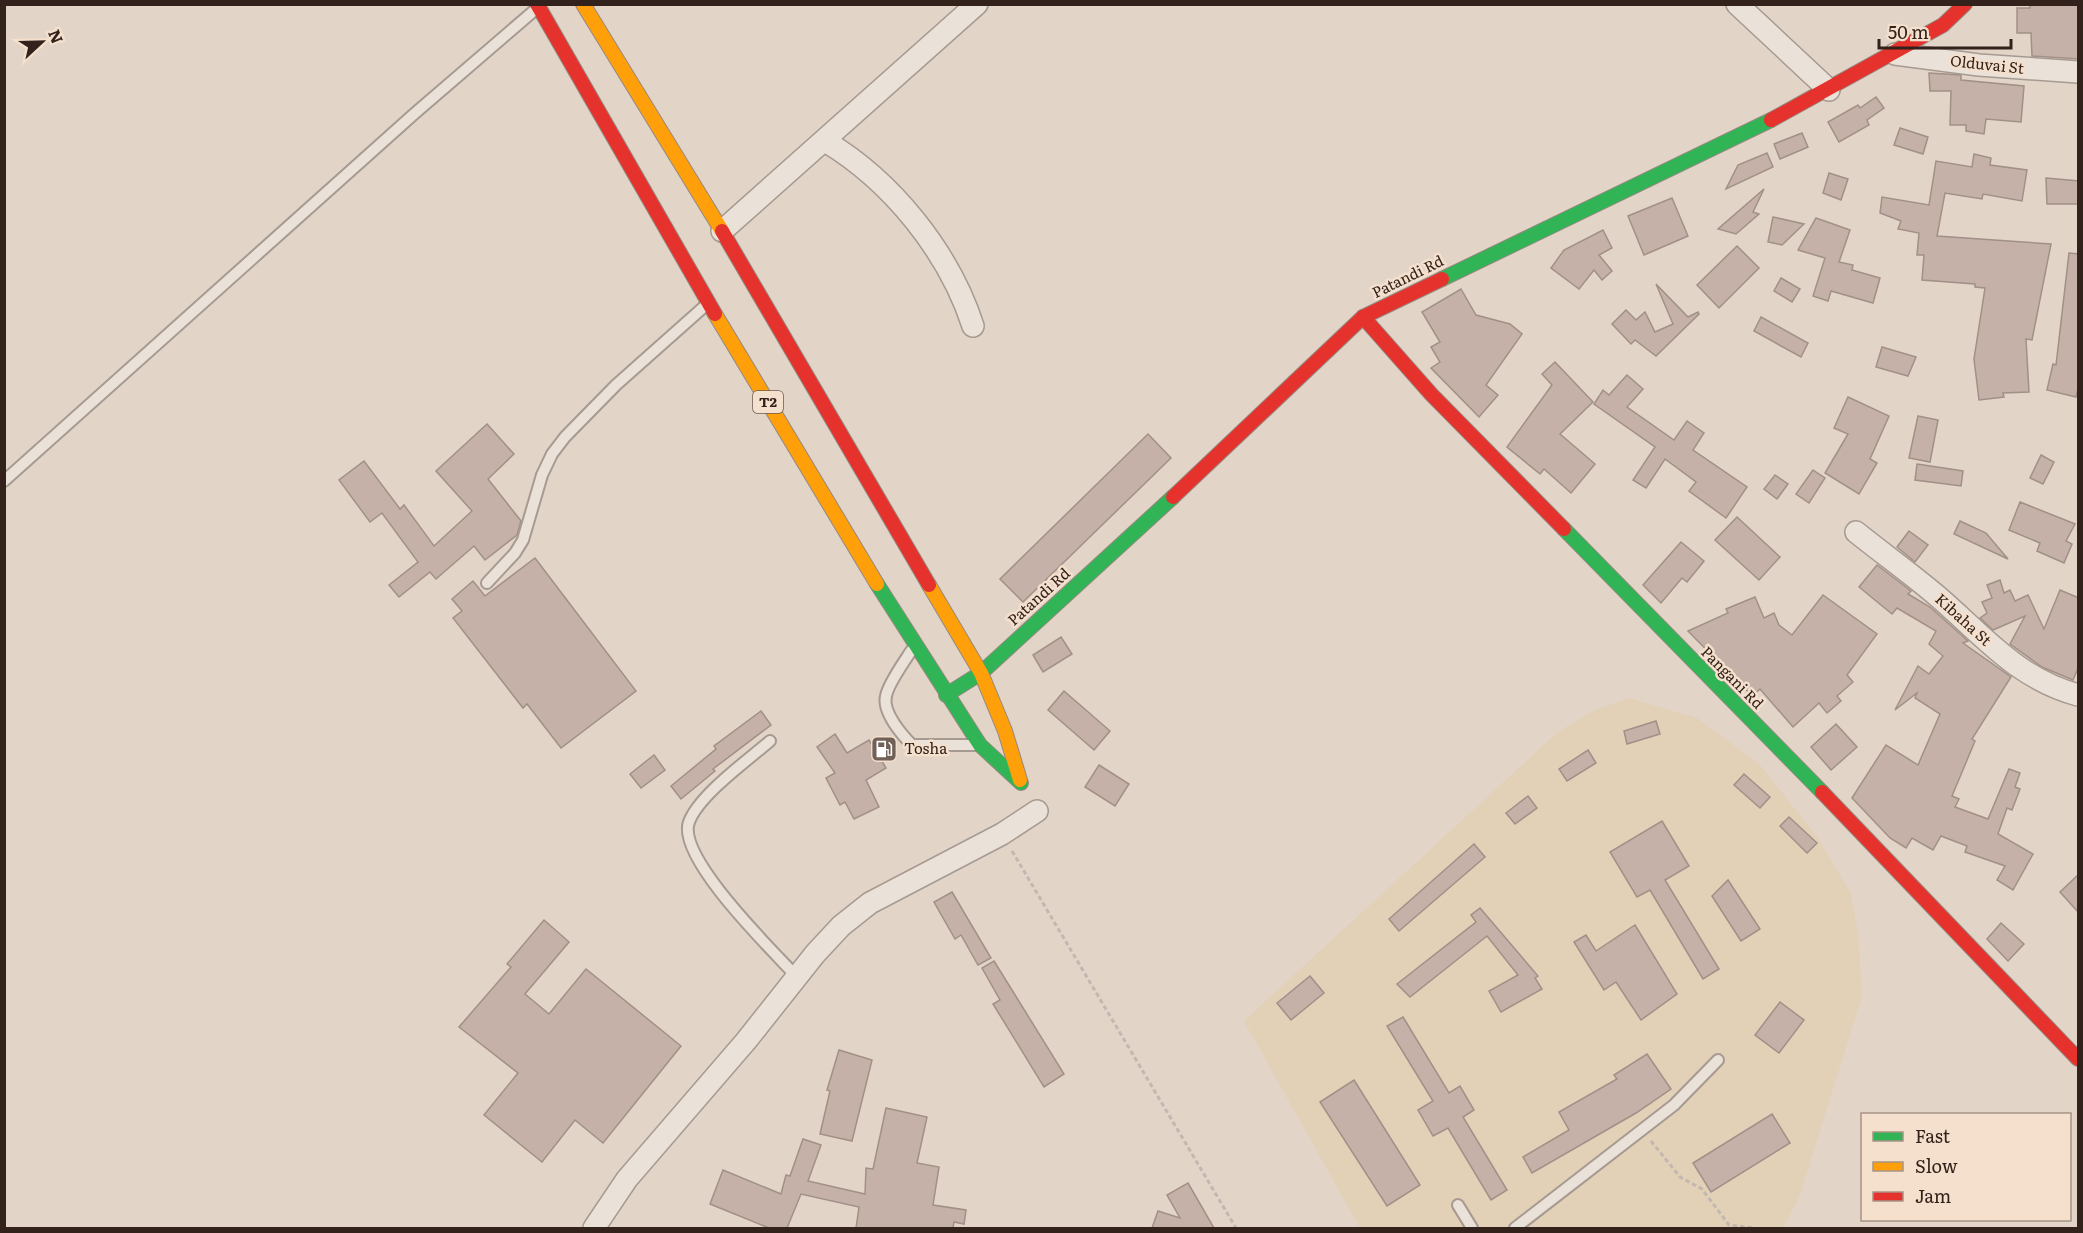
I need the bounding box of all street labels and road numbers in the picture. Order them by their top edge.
street label: Olduvai St [1949,48,2025,79]
street label: Patandi Rd [1368,248,1447,303]
road number: T2 [753,391,783,413]
street label: Patandi Rd [1002,562,1074,630]
street label: Kibaha St [1931,587,1997,651]
street label: Pangani Rd [1696,640,1770,714]

